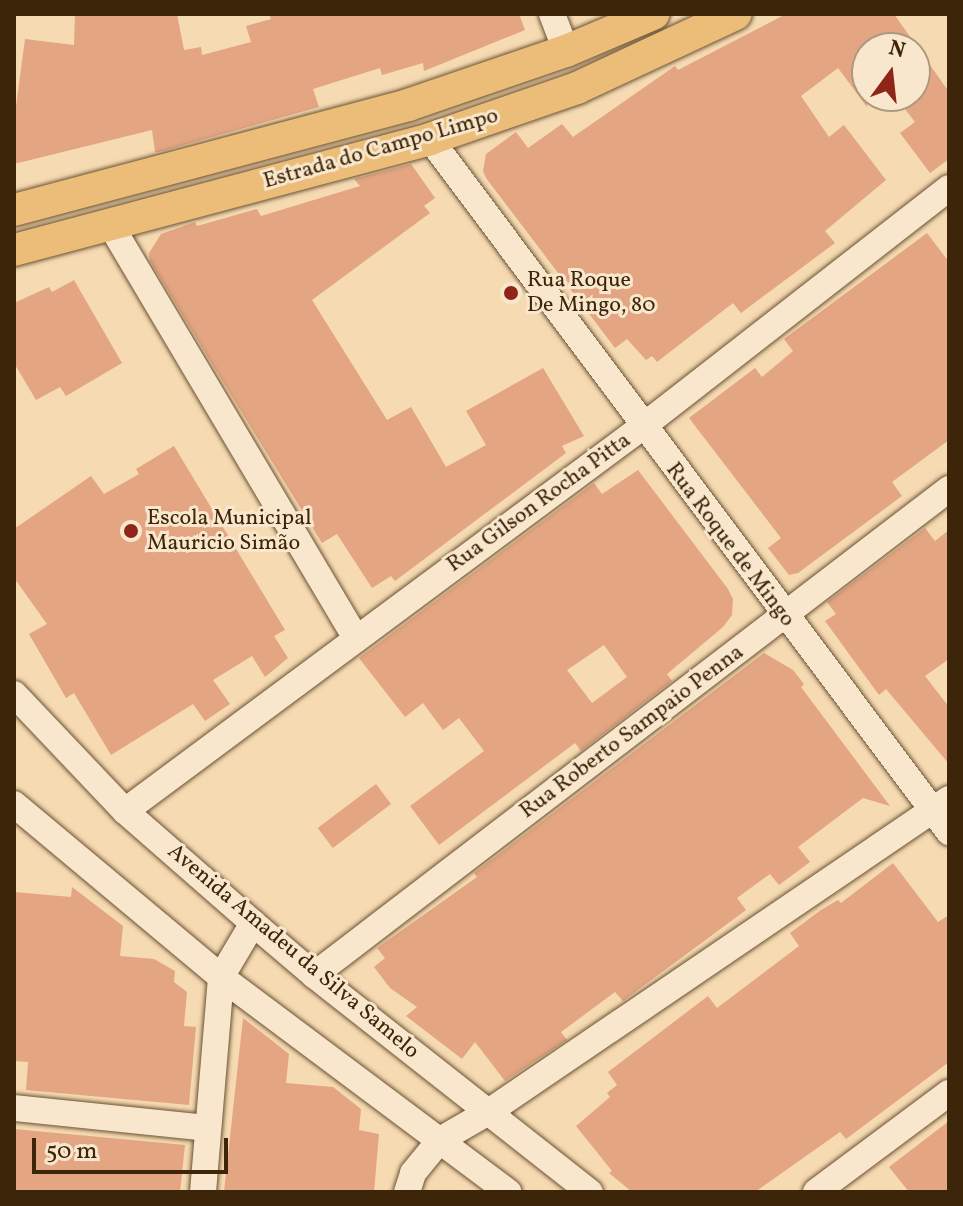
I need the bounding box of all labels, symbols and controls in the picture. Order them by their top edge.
north arrow [851,32,931,112]
text: N [885,33,909,67]
street label: Estrada do Campo Limpo [261,103,501,195]
place label: Rua Roque De Mingo, 80 [527,267,655,318]
marker: Rua Roque De Mingo, 80 [502,284,520,302]
street label: Rua Gilson Rocha Pitta [442,428,636,578]
street label: Rua Roque de Mingo [660,458,800,632]
place label: Escola Municipal Mauricio Simão [147,505,312,556]
marker: Escola Municipal Mauricio Simão [122,522,140,540]
street label: Rua Roberto Sampaio Penna [515,639,749,825]
street label: Avenida Amadeu da Silva Samelo [162,839,424,1065]
scale bar [36,1122,232,1172]
text: 50 m [46,1135,98,1169]

